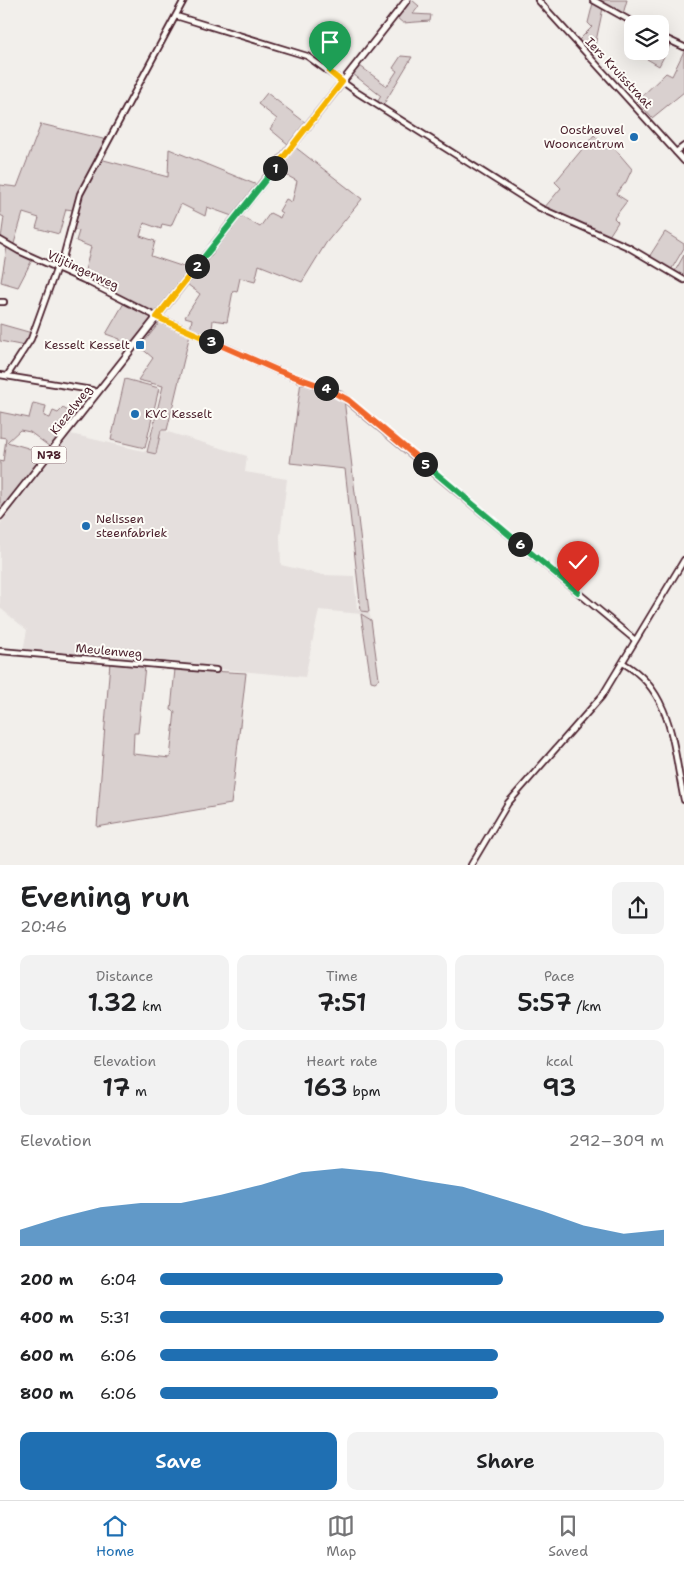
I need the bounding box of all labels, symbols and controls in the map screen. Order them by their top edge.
map controls [624,15,669,60]
button: layers [624,15,669,60]
pin [309,21,351,72]
icon: arrive [316,28,344,56]
street label: Iers Kruisstraat [582,34,656,112]
place label: Oostheuvel Wooncentrum [544,122,624,152]
marker: Oostheuvel Wooncentrum [628,131,640,143]
pin: 1 [262,156,288,180]
text: 1 [272,159,279,177]
street label: Vlijtingerweg [45,246,121,294]
pin: 2 [184,254,210,278]
text: 2 [193,257,202,275]
pin: 3 [198,328,224,354]
text: 3 [207,332,216,350]
place label: Kesselt Kesselt [44,337,130,353]
marker: Kesselt Kesselt [134,339,146,351]
pin: 4 [314,376,338,400]
text: 4 [322,379,331,397]
street label: Kiezelweg [47,382,95,438]
place label: KVC Kesselt [145,406,212,422]
marker: KVC Kesselt [129,408,141,420]
road number: N78 [32,446,66,464]
pin: 5 [412,452,438,476]
text: 5 [421,455,430,473]
place label: Nelissen steenfabriek [96,511,168,541]
marker: Nelissen steenfabriek [80,520,92,532]
pin: 6 [508,532,532,556]
text: 6 [516,535,525,553]
pin [557,541,599,592]
icon: check [564,548,592,576]
street label: Meulenweg [75,640,143,662]
text: Evening run [20,878,190,916]
button: share [612,882,664,934]
text: 20:46 [20,916,67,937]
text: Distance [96,967,153,985]
text: Time [326,967,358,985]
text: Pace [544,967,575,985]
text: 1.32 [87,985,137,1019]
text: 7:51 [317,985,367,1019]
text: 5:57 [517,985,572,1019]
text: km [137,997,162,1015]
text: /km [572,997,601,1015]
text: Elevation [93,1052,156,1070]
text: Heart rate [306,1052,378,1070]
text: kcal [546,1052,573,1070]
text: 17 [102,1070,130,1104]
text: 163 [303,1070,348,1104]
text: 93 [542,1070,577,1104]
text: m [130,1082,147,1100]
text: bpm [348,1082,381,1100]
text: Elevation [20,1130,92,1151]
text: 292–309 m [569,1130,664,1151]
text: 200 m [20,1269,73,1290]
text: 6:04 [100,1269,136,1290]
text: 400 m [20,1307,74,1328]
text: 5:31 [100,1307,130,1328]
text: 600 m [20,1345,74,1366]
text: 6:06 [100,1345,137,1366]
text: 800 m [20,1383,74,1404]
text: 6:06 [100,1383,137,1404]
button: Save [20,1432,337,1490]
button: Share [347,1432,664,1490]
tab: Home [96,1512,134,1560]
tab: Map [326,1512,356,1560]
tab: Saved [548,1512,588,1560]

